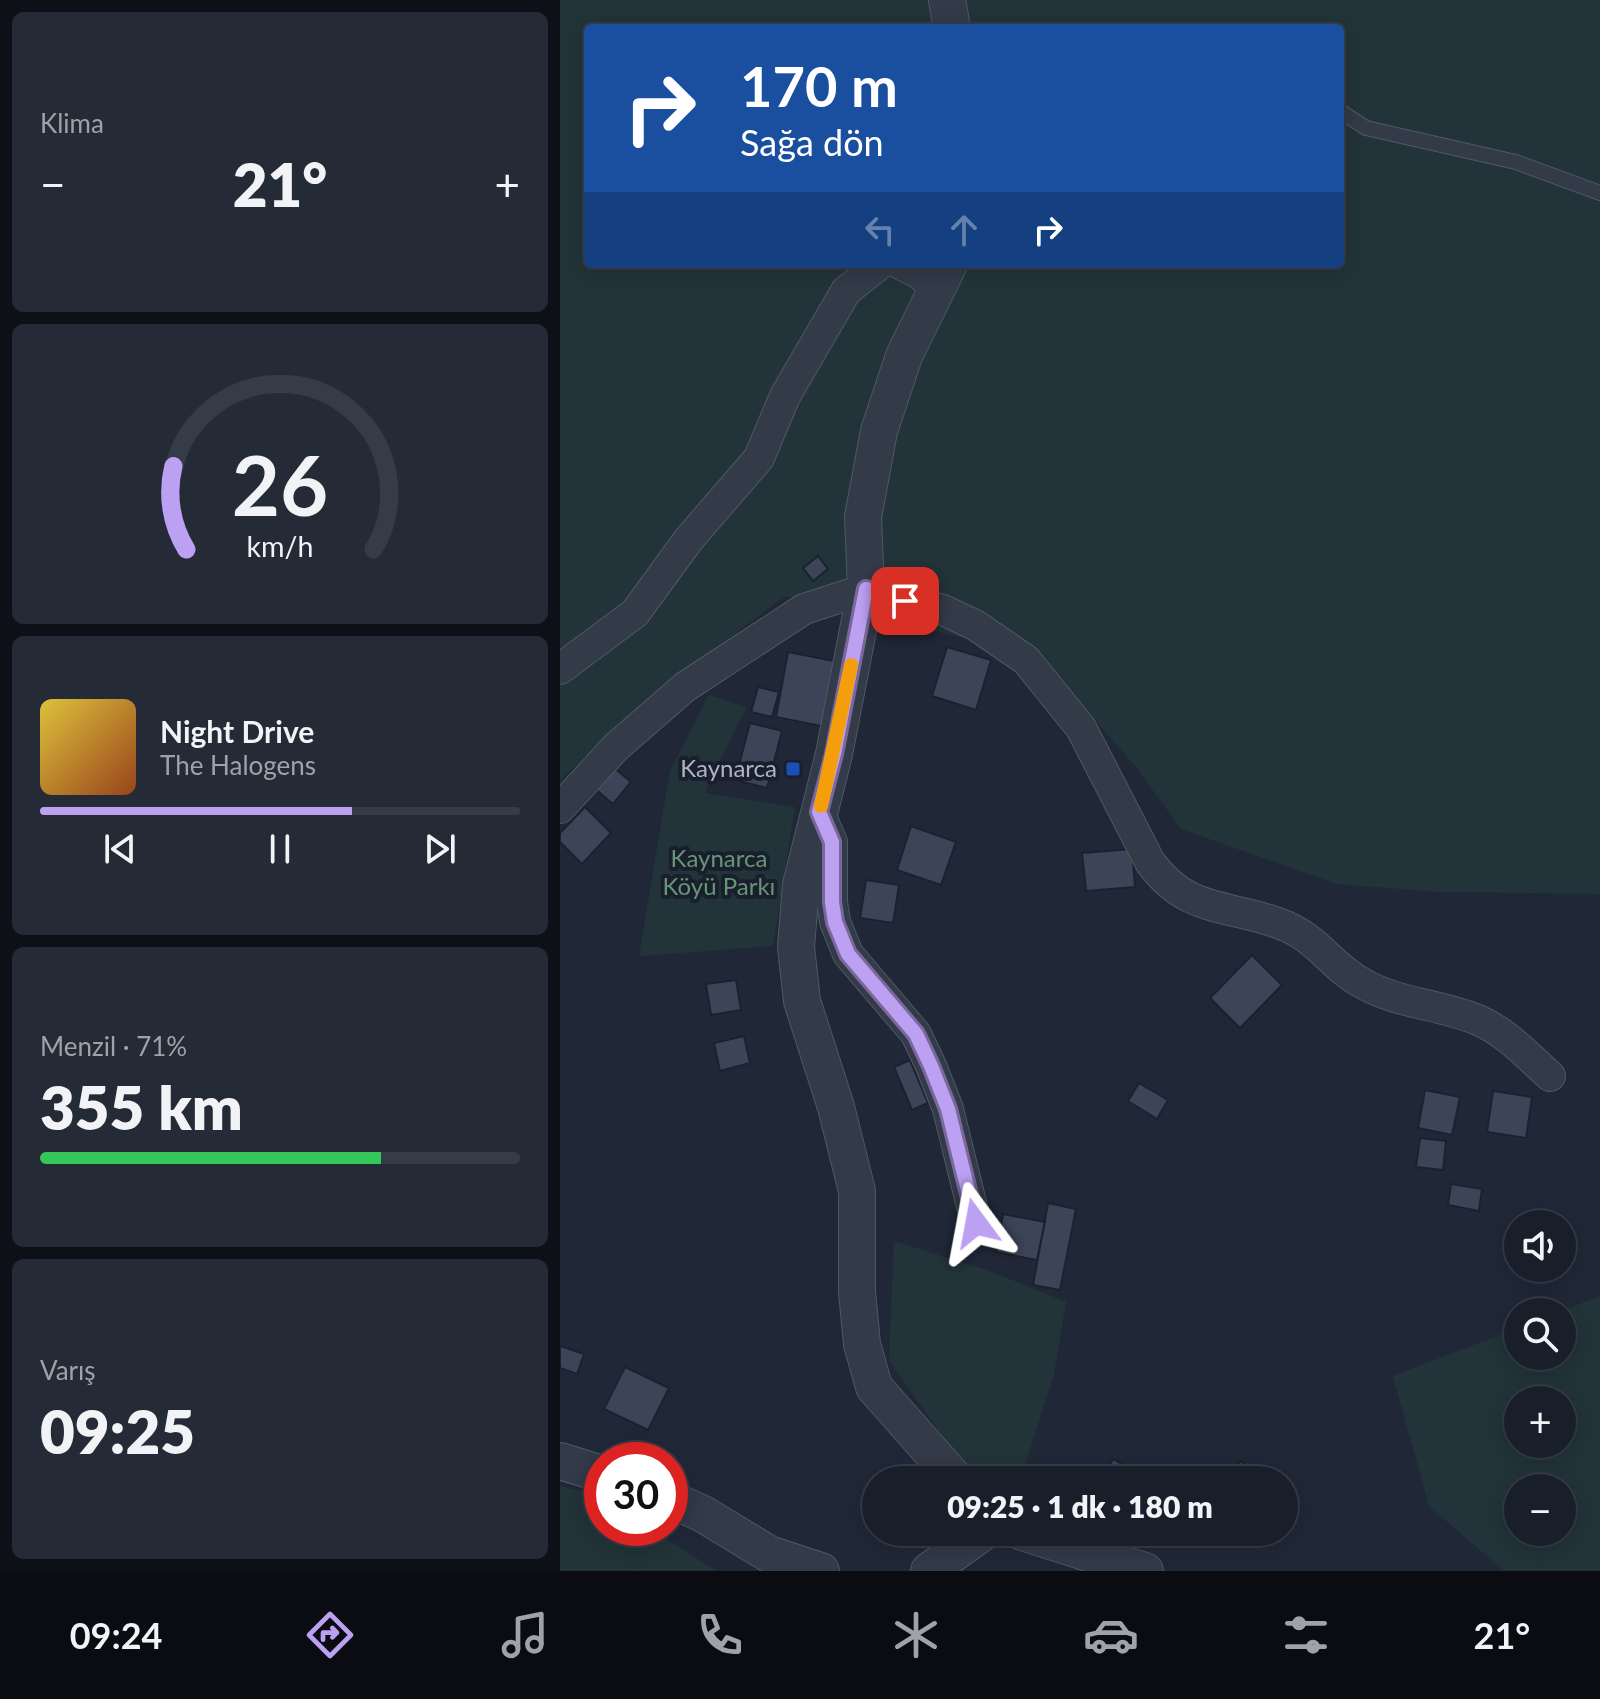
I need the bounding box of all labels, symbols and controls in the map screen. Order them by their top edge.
text: 170 m [740,52,898,119]
icon: right [608,56,712,160]
text: Klima [40,107,104,139]
text: Sağa dön [740,120,884,164]
text: 21° [233,148,327,220]
text: − [40,158,66,210]
text: + [494,158,520,210]
icon: left [858,208,902,252]
icon: ahead [942,208,986,252]
icon: right [1026,208,1070,252]
text: 26 [232,433,328,533]
text: km/h [247,529,313,563]
pin [871,567,939,635]
icon: arrive [883,579,927,623]
text: Night Drive [160,713,314,749]
text: The Halogens [160,749,316,781]
place label: Kaynarca [680,753,777,782]
marker: Kaynarca [784,760,802,778]
icon: previous [98,827,142,871]
icon: pause [258,827,302,871]
icon: next [418,827,462,871]
park label: Kaynarca Köyü Parkı [663,843,775,900]
text: Menzil · 71% [40,1030,187,1062]
text: 355 km [40,1071,243,1143]
position arrow [934,1181,1018,1265]
map controls [1504,1210,1576,1546]
button: sound [1504,1210,1576,1282]
button: search [1504,1298,1576,1370]
text: Varış [40,1354,96,1386]
button: + [1504,1386,1576,1458]
text: 09:25 [40,1395,195,1467]
speed limit sign: 30 [584,1442,688,1546]
button: − [1504,1474,1576,1546]
text: 09:25 · 1 dk · 180 m [947,1488,1213,1524]
icon: directions [302,1607,358,1663]
icon: music [497,1607,553,1663]
icon: phone [692,1607,748,1663]
icon: climate [888,1607,944,1663]
icon: car [1083,1607,1139,1663]
icon: filters [1278,1607,1334,1663]
text: 09:24 [70,1613,162,1657]
text: 21° [1474,1613,1530,1657]

